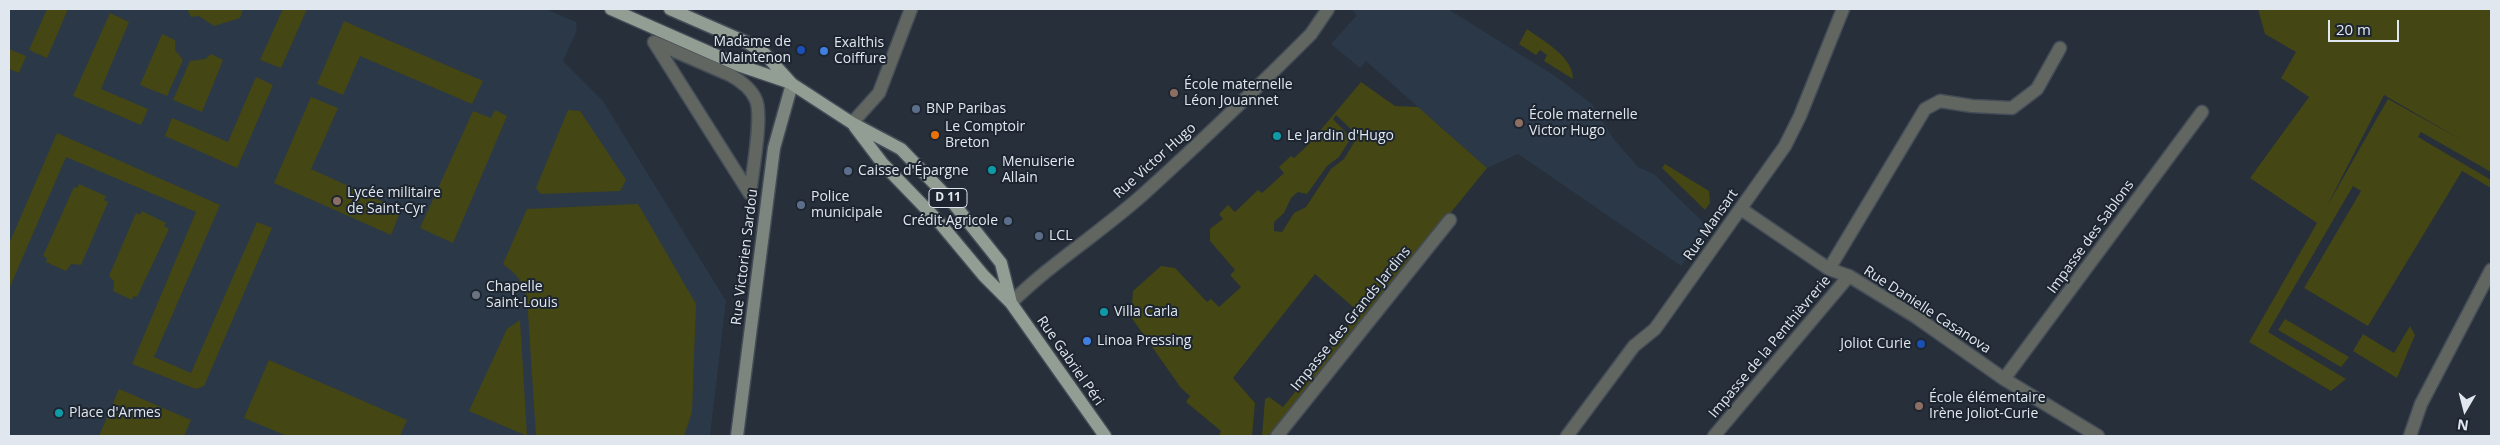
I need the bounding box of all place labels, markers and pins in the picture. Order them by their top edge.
place label: Madame de Maintenon [713,34,791,66]
place label: Exalthis Coiffure [834,35,886,68]
marker: Madame de Maintenon [795,44,807,56]
marker: Exalthis Coiffure [818,45,830,57]
place label: École maternelle Léon Jouannet [1184,77,1293,110]
marker: École maternelle Léon Jouannet [1168,87,1180,99]
place label: BNP Paribas [926,101,1006,117]
marker: BNP Paribas [910,103,922,115]
place label: École maternelle Victor Hugo [1529,107,1638,140]
marker: École maternelle Victor Hugo [1513,117,1525,129]
place label: Le Comptoir Breton [945,119,1025,152]
place label: Le Jardin d'Hugo [1287,128,1394,144]
marker: Le Comptoir Breton [929,129,941,141]
marker: Le Jardin d'Hugo [1271,130,1283,142]
place label: Menuiserie Allain [1002,154,1075,186]
place label: Caisse d'Épargne [858,163,969,179]
marker: Menuiserie Allain [986,164,998,176]
marker: Caisse d'Épargne [842,165,854,177]
place label: Lycée militaire de Saint-Cyr [347,185,441,218]
place label: Police municipale [811,189,883,222]
marker: Lycée militaire de Saint-Cyr [331,195,343,207]
marker: Police municipale [795,199,807,211]
place label: Crédit Agricole [903,213,998,229]
marker: Crédit Agricole [1002,215,1014,227]
place label: LCL [1049,228,1072,244]
marker: LCL [1033,230,1045,242]
place label: Chapelle Saint-Louis [486,279,558,312]
marker: Chapelle Saint-Louis [470,289,482,301]
place label: Villa Carla [1114,304,1178,320]
marker: Villa Carla [1098,306,1110,318]
place label: Linoa Pressing [1097,333,1191,349]
marker: Linoa Pressing [1081,335,1093,347]
place label: Joliot Curie [1840,336,1911,352]
marker: Joliot Curie [1915,338,1927,350]
place label: École élémentaire Irène Joliot-Curie [1929,390,2045,422]
marker: École élémentaire Irène Joliot-Curie [1913,400,1925,412]
place label: Place d'Armes [69,405,161,421]
marker: Place d'Armes [53,407,65,419]

